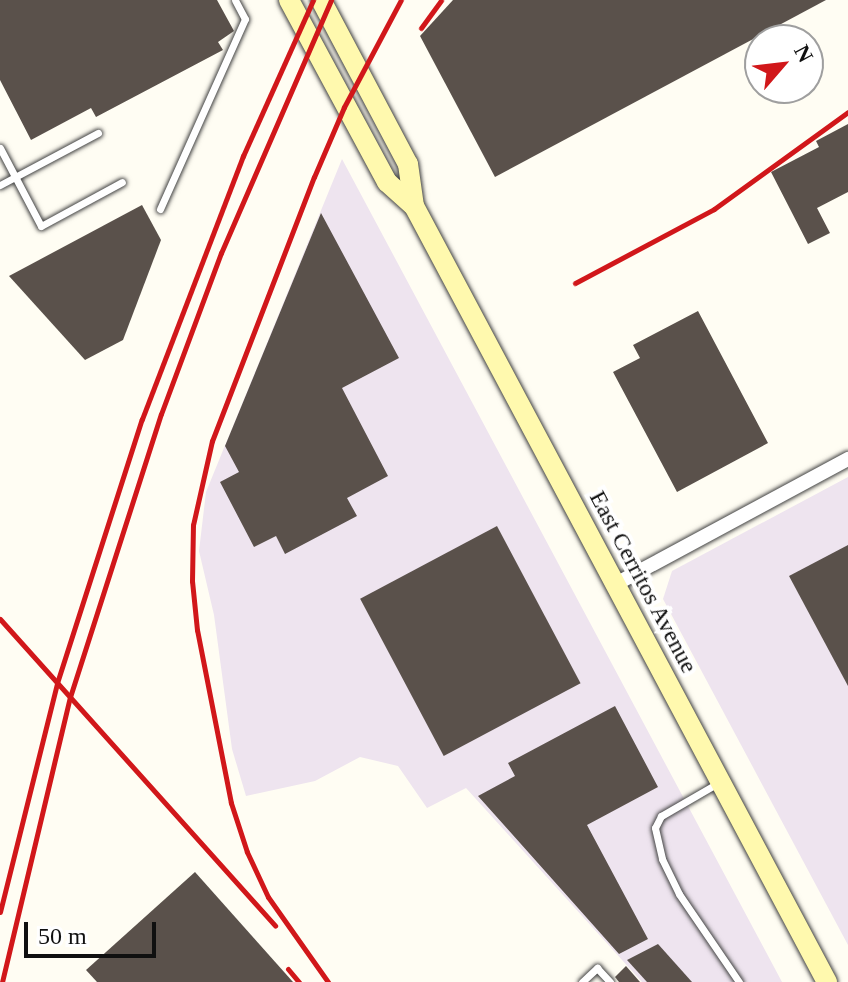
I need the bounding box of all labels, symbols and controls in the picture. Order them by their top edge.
north arrow [744,24,824,104]
text: N [789,41,819,66]
street label: East Cerritos Avenue [583,485,703,679]
scale bar [28,906,160,956]
text: 50 m [38,923,87,949]

